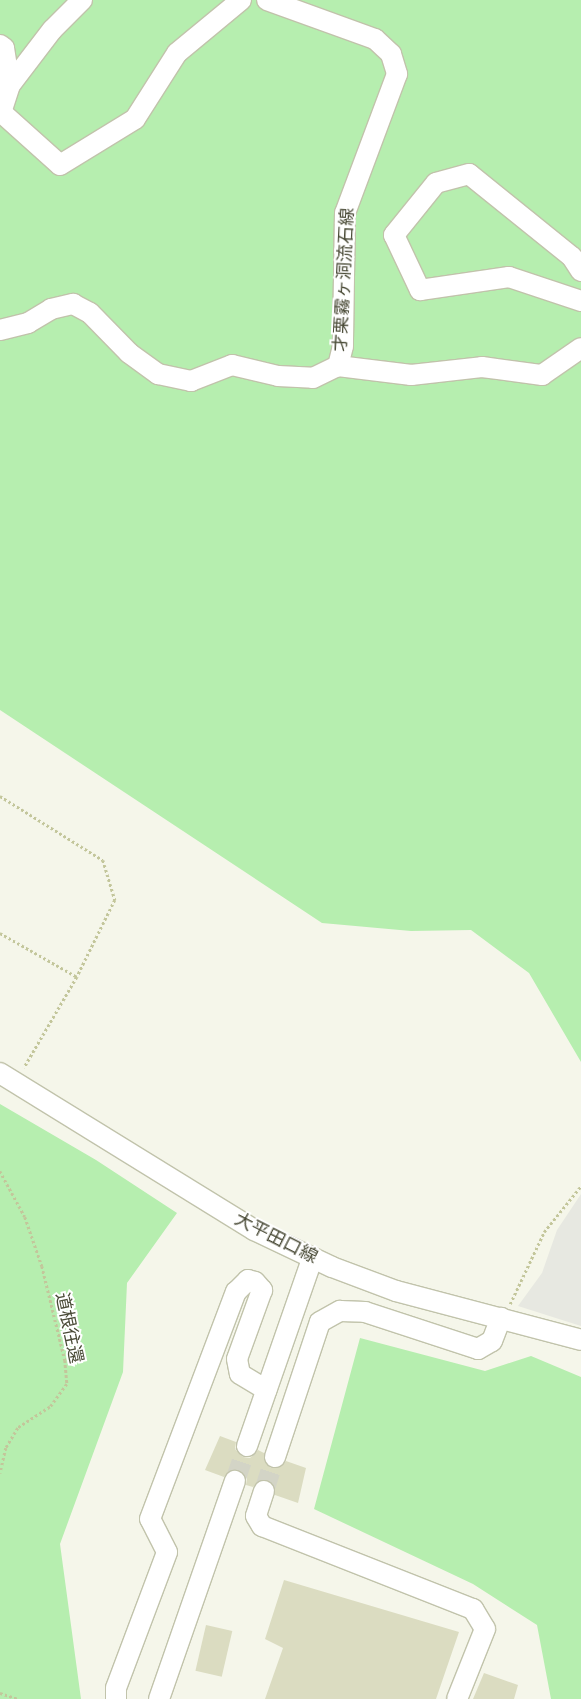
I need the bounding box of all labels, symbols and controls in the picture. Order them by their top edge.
street label: 才栗霧ヶ洞流石線 [329,208,359,352]
street label: 大平田口線 [231,1208,321,1268]
street label: 道根往還 [51,1291,87,1365]

